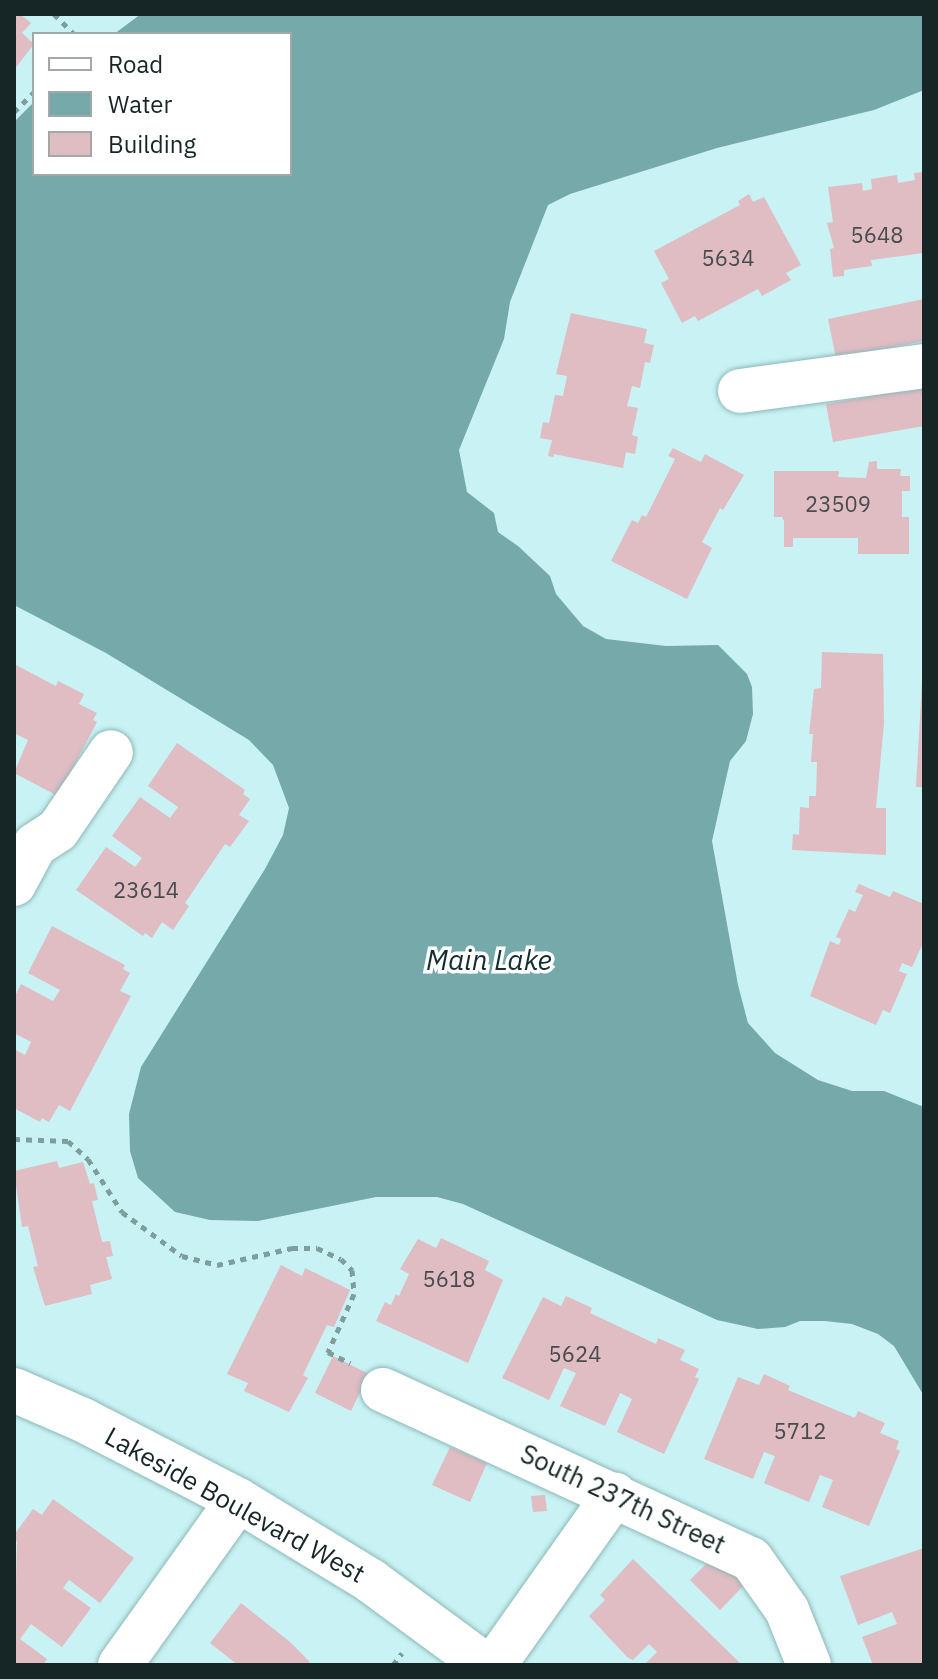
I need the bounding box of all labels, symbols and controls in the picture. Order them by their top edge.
legend [32,32,292,176]
text: Road [108,48,163,80]
text: Water [108,88,172,120]
text: Building [108,128,196,160]
house number: 5648 [851,222,903,248]
house number: 5634 [702,245,754,271]
house number: 23509 [805,491,871,517]
house number: 23614 [113,877,179,903]
water label: Main Lake [426,943,552,977]
house number: 5618 [423,1266,475,1292]
house number: 5624 [549,1341,601,1367]
house number: 5712 [774,1418,826,1444]
street label: Lakeside Boulevard West [100,1421,370,1589]
street label: South 237th Street [516,1438,730,1560]

